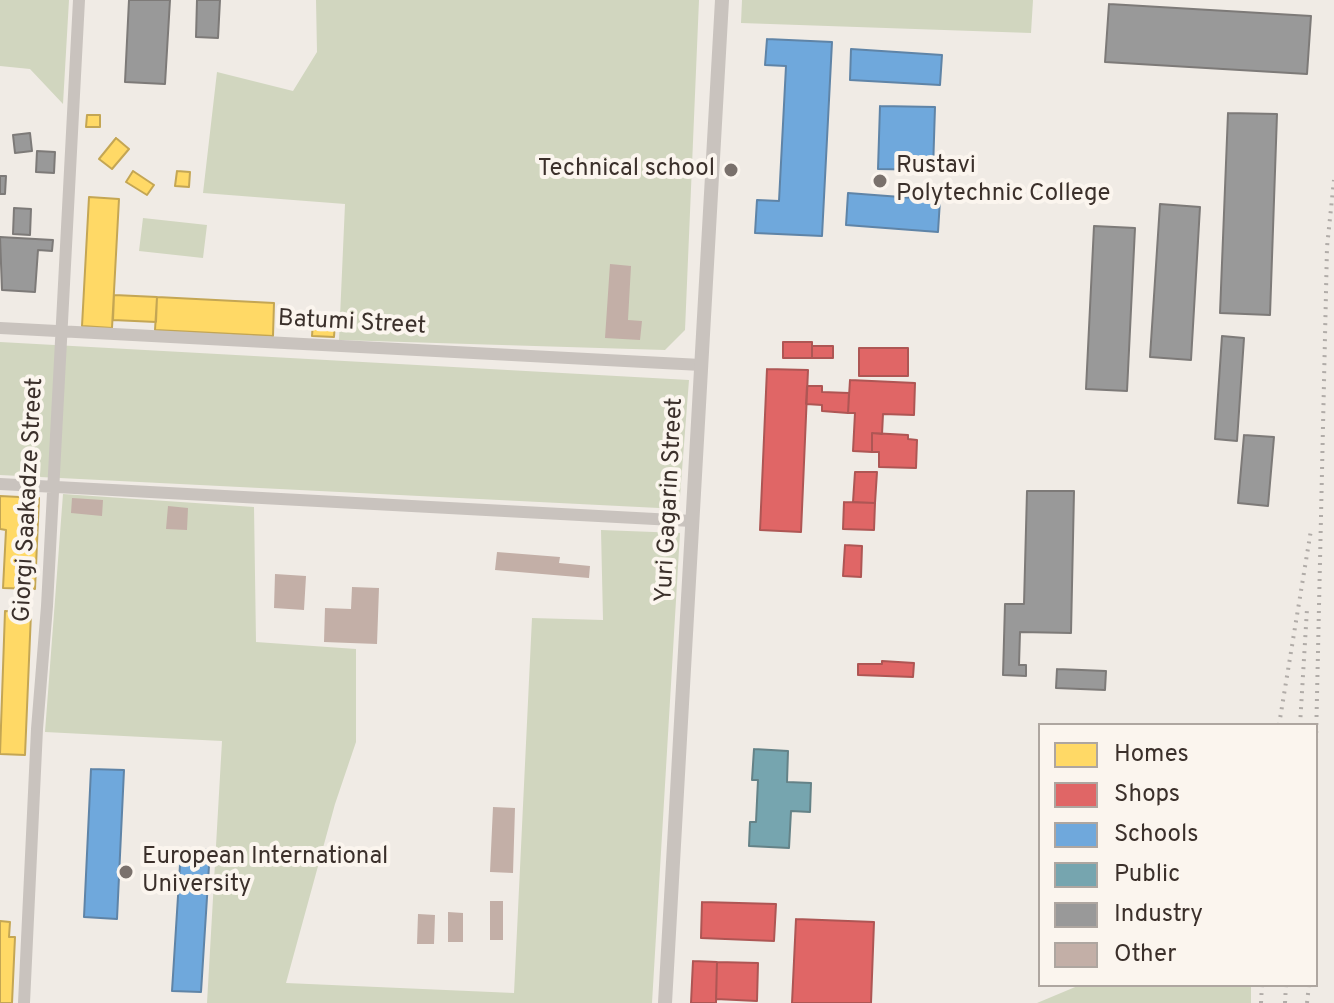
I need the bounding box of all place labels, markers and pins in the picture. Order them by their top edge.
place label: Rustavi Polytechnic College [896,153,1110,209]
place label: Technical school [538,156,715,184]
marker: Technical school [722,161,740,179]
marker: Rustavi Polytechnic College [871,172,889,190]
place label: European International University [142,844,388,900]
marker: European International University [117,863,135,881]

